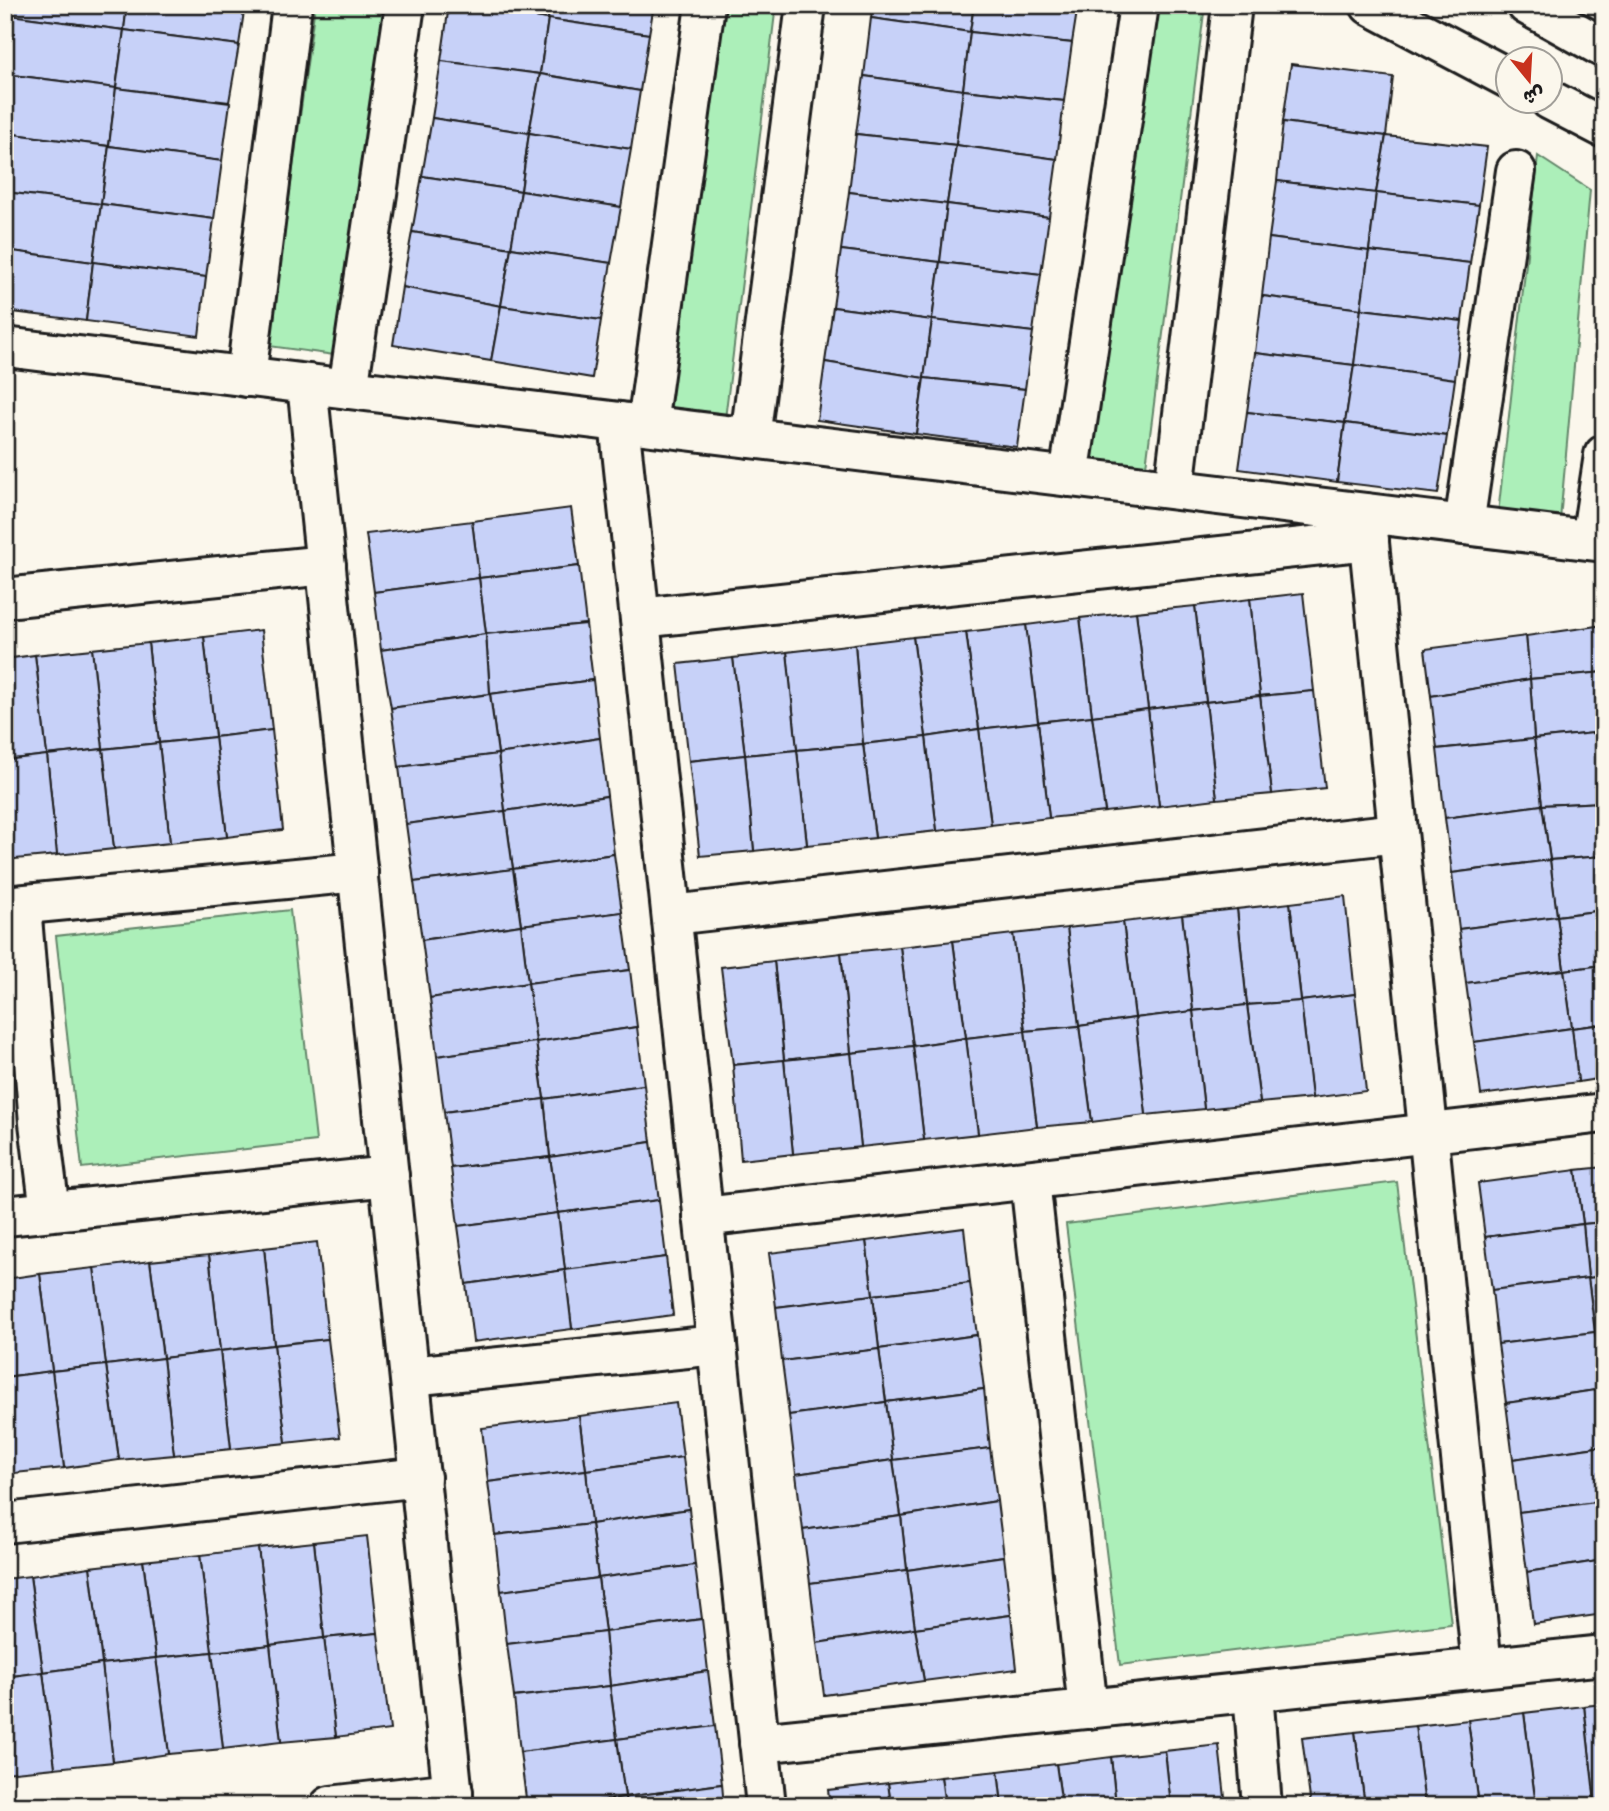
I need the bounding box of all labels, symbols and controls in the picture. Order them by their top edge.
north arrow [1494,46,1564,116]
text: ش [1520,81,1548,112]

